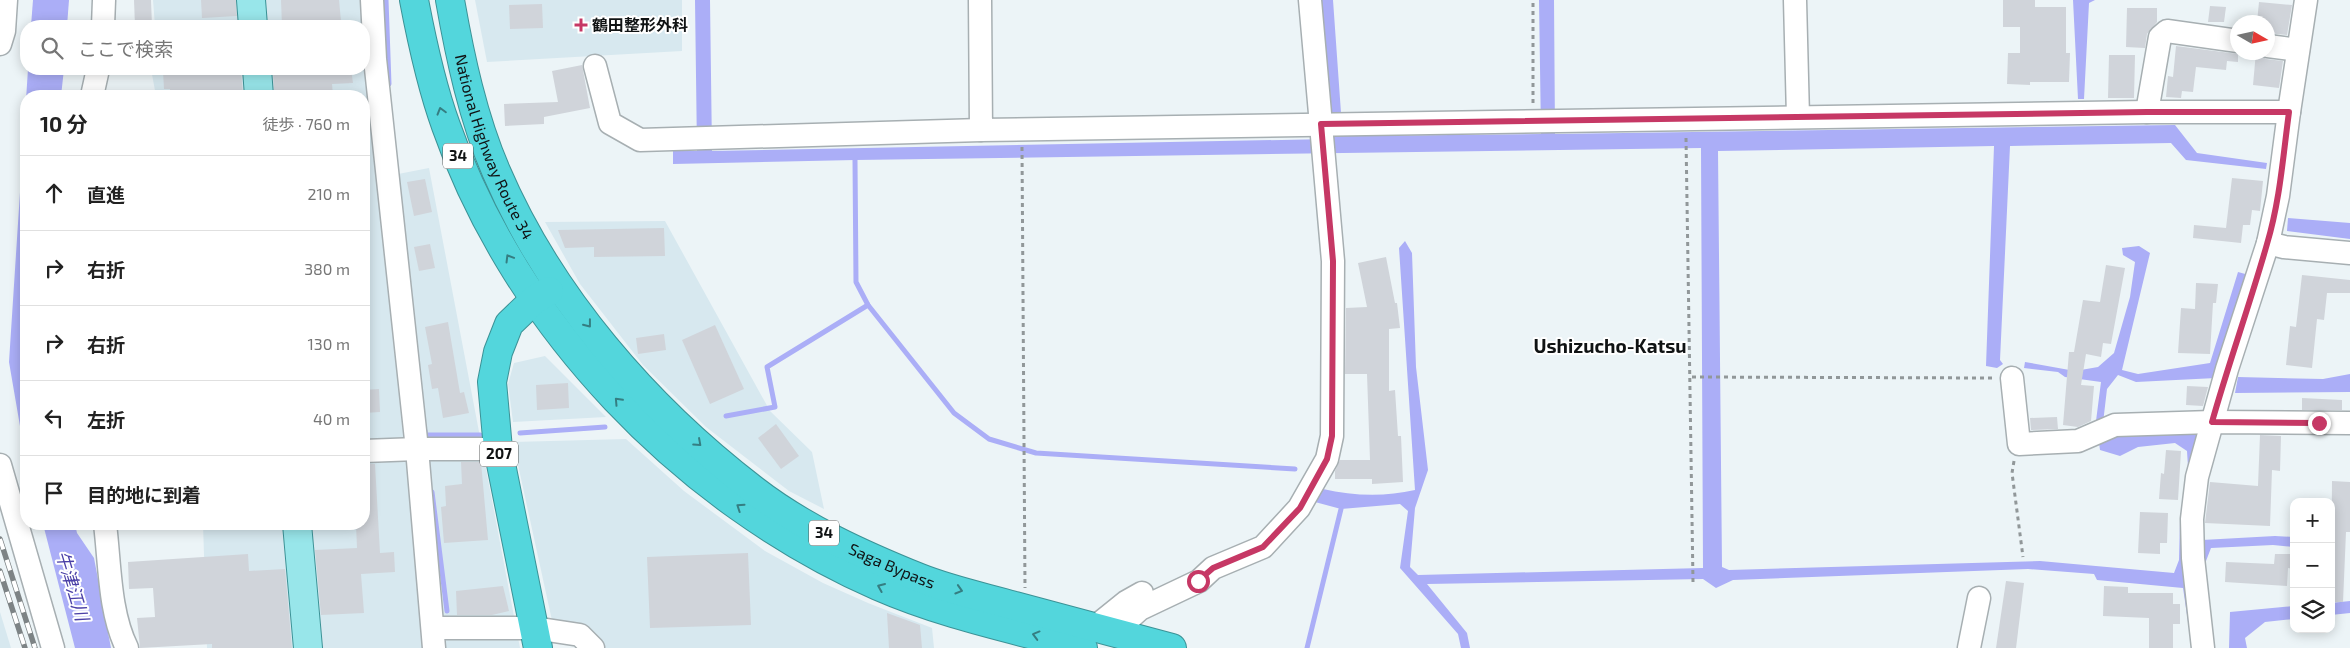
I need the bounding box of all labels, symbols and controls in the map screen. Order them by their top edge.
place label: 鶴田整形外科 [592,15,688,34]
north arrow [2230,15,2275,60]
marker: 鶴田整形外科 [574,18,588,32]
search box [20,20,370,75]
icon: search [38,34,66,62]
text: ここで検索 [78,37,173,60]
street label: National Highway Route 34 [453,49,541,241]
one-way arrow [437,107,447,116]
text: 10 分 [40,111,88,136]
text: 徒歩 · 760 m [263,114,350,133]
road number: 34 [443,144,473,168]
icon: ahead [40,179,68,207]
text: 直進 [87,183,125,206]
text: 210 m [307,184,350,203]
icon: right [40,254,68,282]
one-way arrow [506,254,516,263]
text: 右折 [87,258,125,281]
text: 380 m [304,259,350,278]
one-way arrow [582,318,590,327]
icon: right [40,329,68,357]
text: 右折 [87,333,125,356]
text: 130 m [308,334,350,353]
district label: Ushizucho-Katsu [1533,334,1687,357]
one-way arrow [615,397,624,406]
icon: left [40,404,68,432]
text: 左折 [87,408,125,431]
text: 40 m [313,409,350,428]
route end [2308,412,2331,435]
one-way arrow [693,437,702,446]
road number: 207 [480,442,518,466]
icon: arrive [40,479,68,507]
text: 目的地に到着 [87,483,201,506]
map controls [2290,498,2335,633]
button: + [2290,498,2335,543]
one-way arrow [737,503,746,513]
road number: 34 [809,520,839,546]
street label: Saga Bypass [846,538,938,592]
button: − [2290,543,2335,588]
water label: 牛津江川 [52,548,95,625]
route start [1187,570,1210,593]
one-way arrow [877,582,886,593]
one-way arrow [954,585,963,595]
button: layers [2290,588,2335,633]
one-way arrow [1033,631,1041,641]

